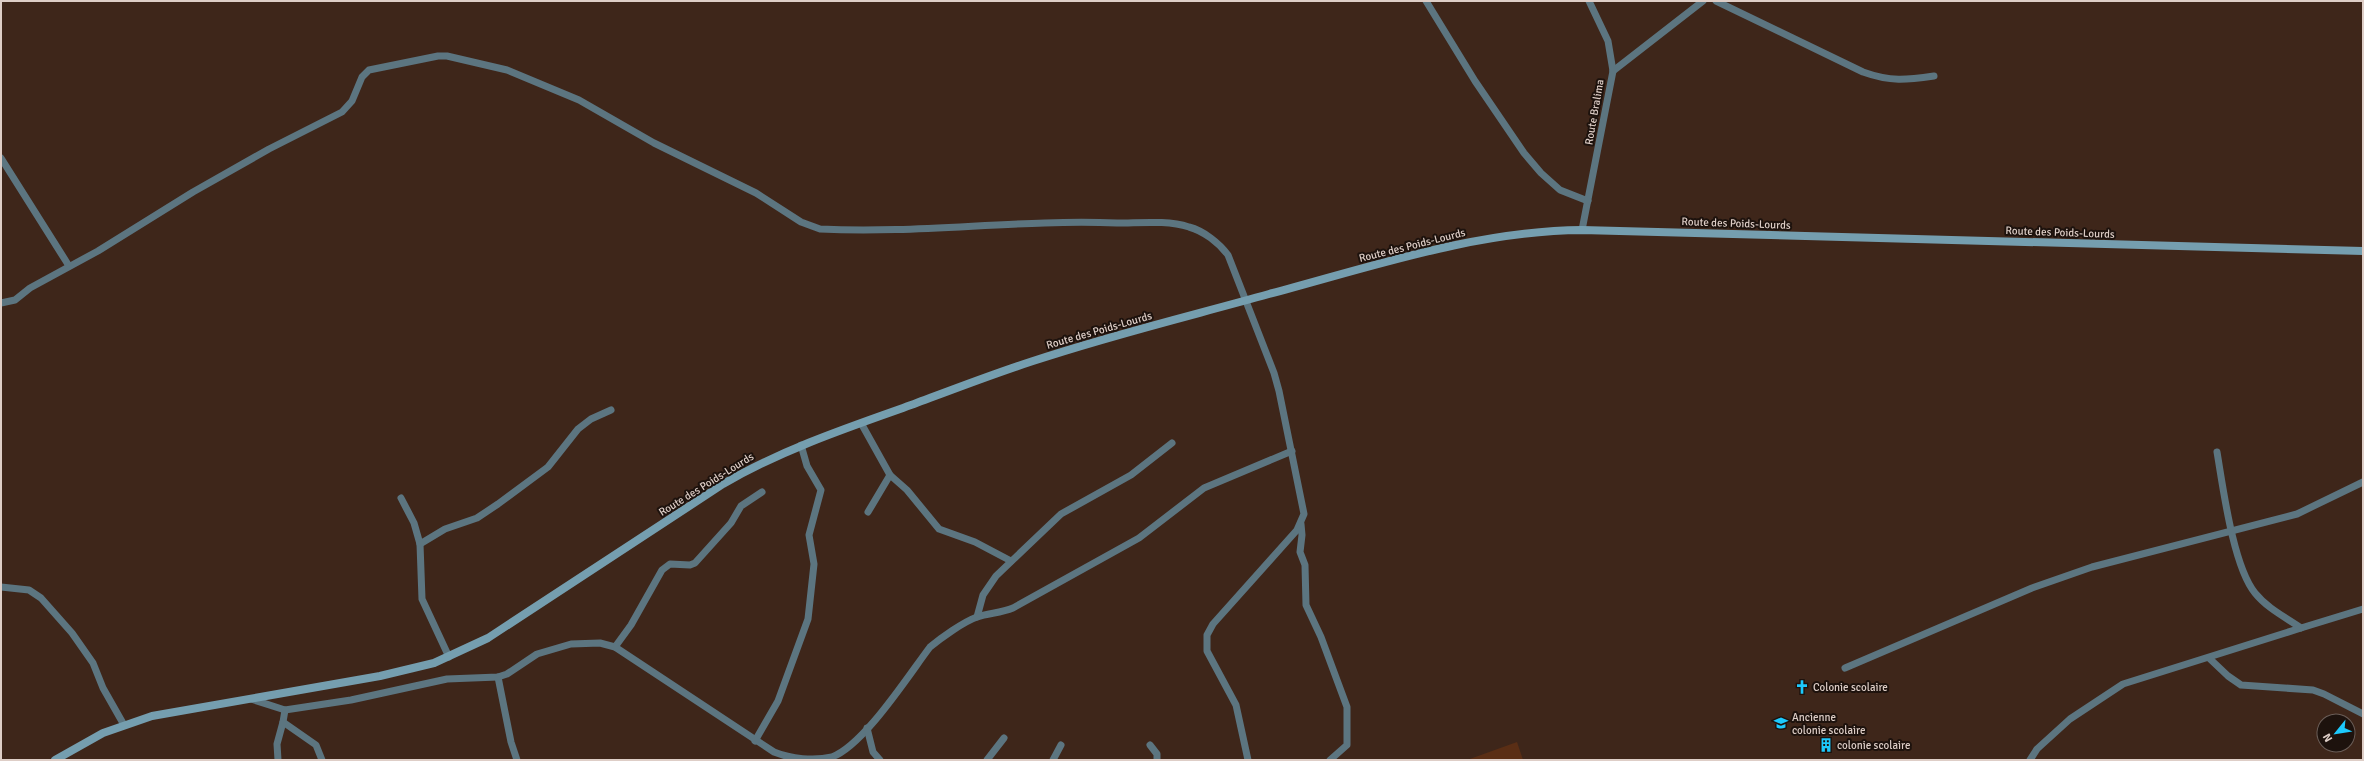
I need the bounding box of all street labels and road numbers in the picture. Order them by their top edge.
street label: Route Bralima [1582,78,1607,146]
street label: Route des Poids-Lourds [1681,215,1791,232]
street label: Route des Poids-Lourds [2005,224,2115,241]
street label: Route des Poids-Lourds [1357,226,1467,265]
street label: Route des Poids-Lourds [1045,309,1154,352]
street label: Route des Poids-Lourds [656,450,756,519]

